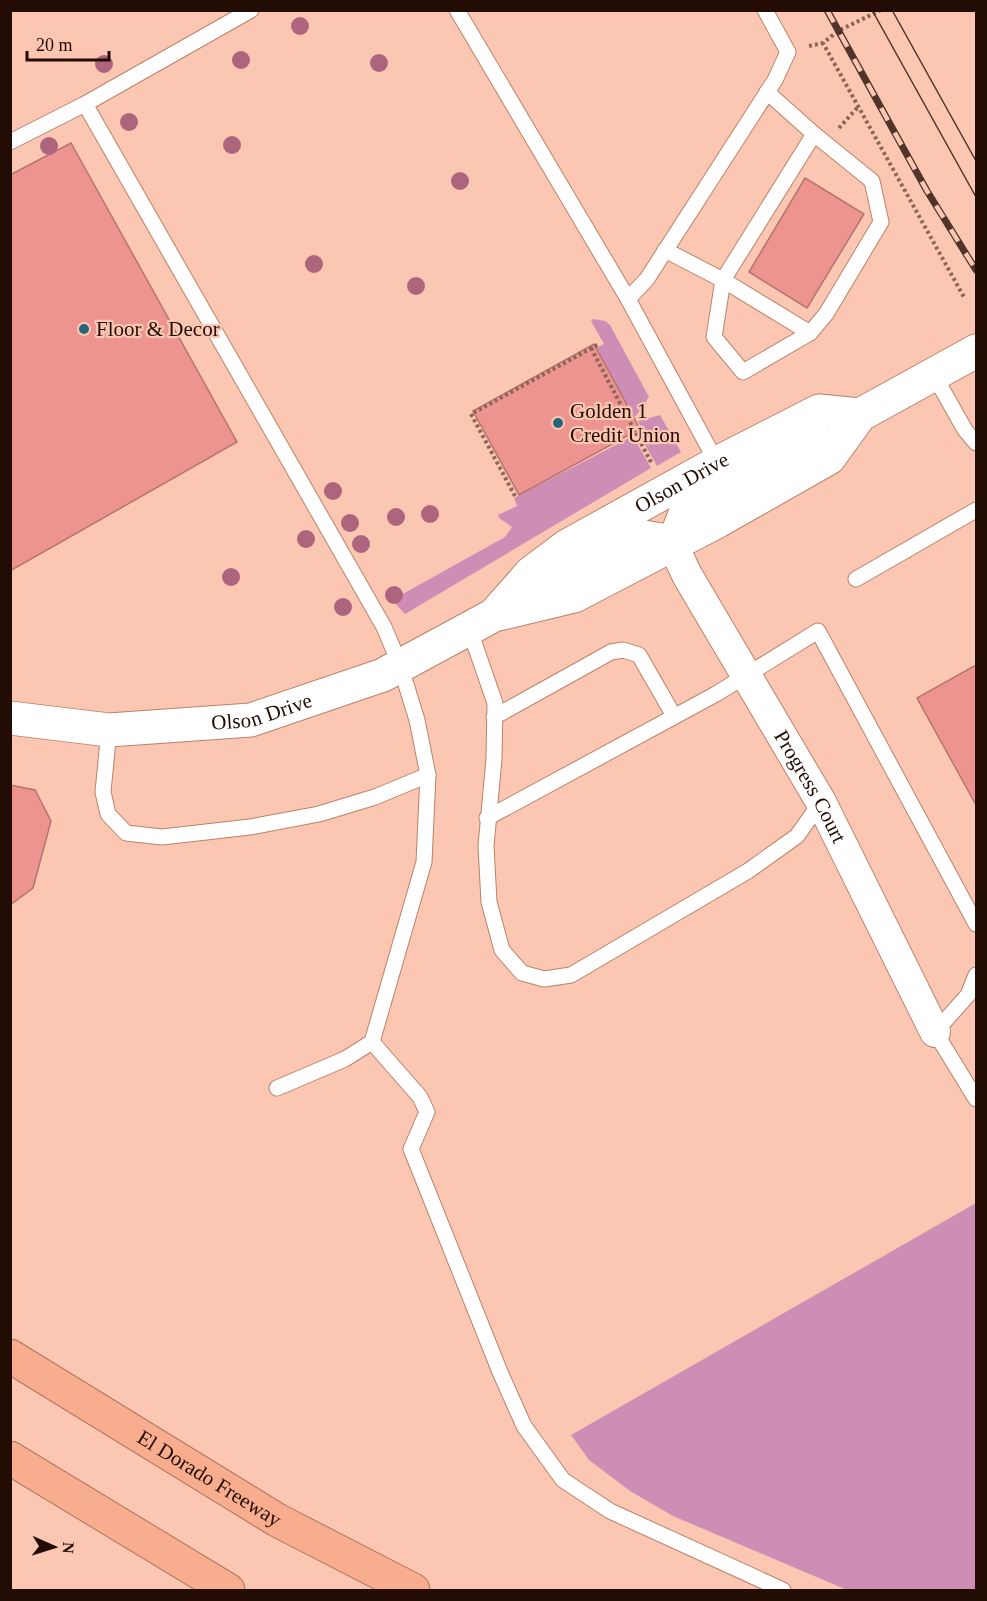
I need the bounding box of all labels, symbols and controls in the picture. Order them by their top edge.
scale bar [27,24,110,62]
text: 20 m [36,35,73,55]
place label: Floor & Decor [96,317,220,341]
marker: Floor & Decor [77,322,91,336]
place label: Golden 1 Credit Union [570,399,681,447]
marker: Golden 1 Credit Union [551,416,565,430]
street label: Olson Drive [631,447,732,518]
street label: Olson Drive [211,688,315,735]
street label: Progress Court [769,726,851,847]
street label: El Dorado Freeway [133,1425,286,1532]
north arrow [24,1517,84,1577]
text: N [60,1542,77,1554]

